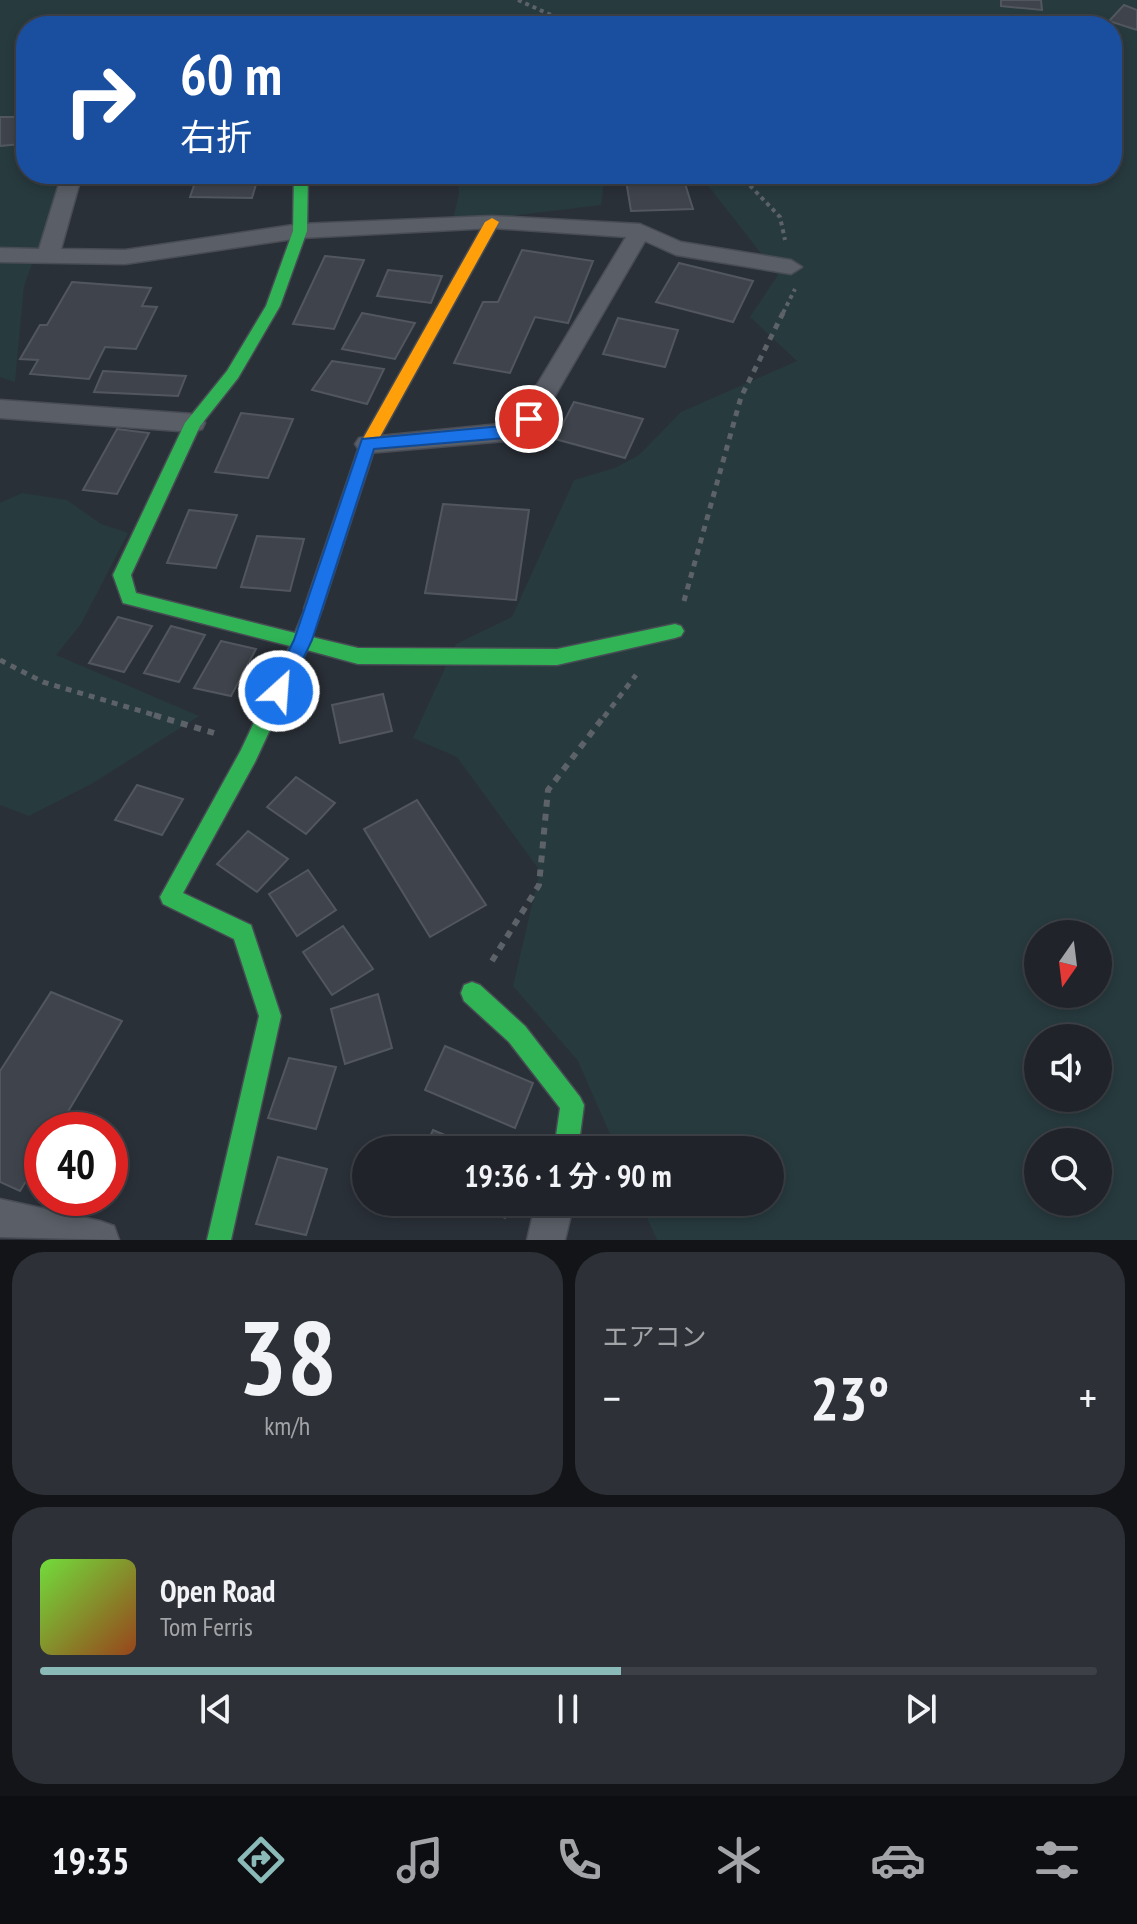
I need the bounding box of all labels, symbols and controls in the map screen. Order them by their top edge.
text: 60 m [180,38,282,110]
icon: right [48,48,152,152]
text: 右折 [180,113,252,160]
pin [495,385,563,453]
icon: arrive [507,397,551,441]
position arrow [237,649,321,733]
north arrow [1024,920,1112,1008]
map controls [1024,920,1112,1216]
button: sound [1024,1024,1112,1112]
speed limit sign: 40 [24,1112,128,1216]
button: search [1024,1128,1112,1216]
text: 19:36 · 1 分 · 90 m [464,1156,672,1195]
text: 38 [238,1289,337,1424]
text: エアコン [603,1320,707,1353]
text: 23° [810,1359,889,1437]
text: − [603,1369,621,1426]
text: + [1079,1369,1097,1426]
text: km/h [264,1409,310,1442]
text: Open Road [160,1571,275,1610]
text: Tom Ferris [160,1610,253,1643]
icon: previous [194,1687,238,1731]
icon: pause [546,1687,590,1731]
icon: next [899,1687,943,1731]
icon: directions [233,1832,289,1888]
icon: music [392,1832,448,1888]
icon: phone [551,1832,607,1888]
icon: climate [711,1832,767,1888]
icon: car [870,1832,926,1888]
icon: filters [1029,1832,1085,1888]
text: 19:35 [52,1837,130,1884]

